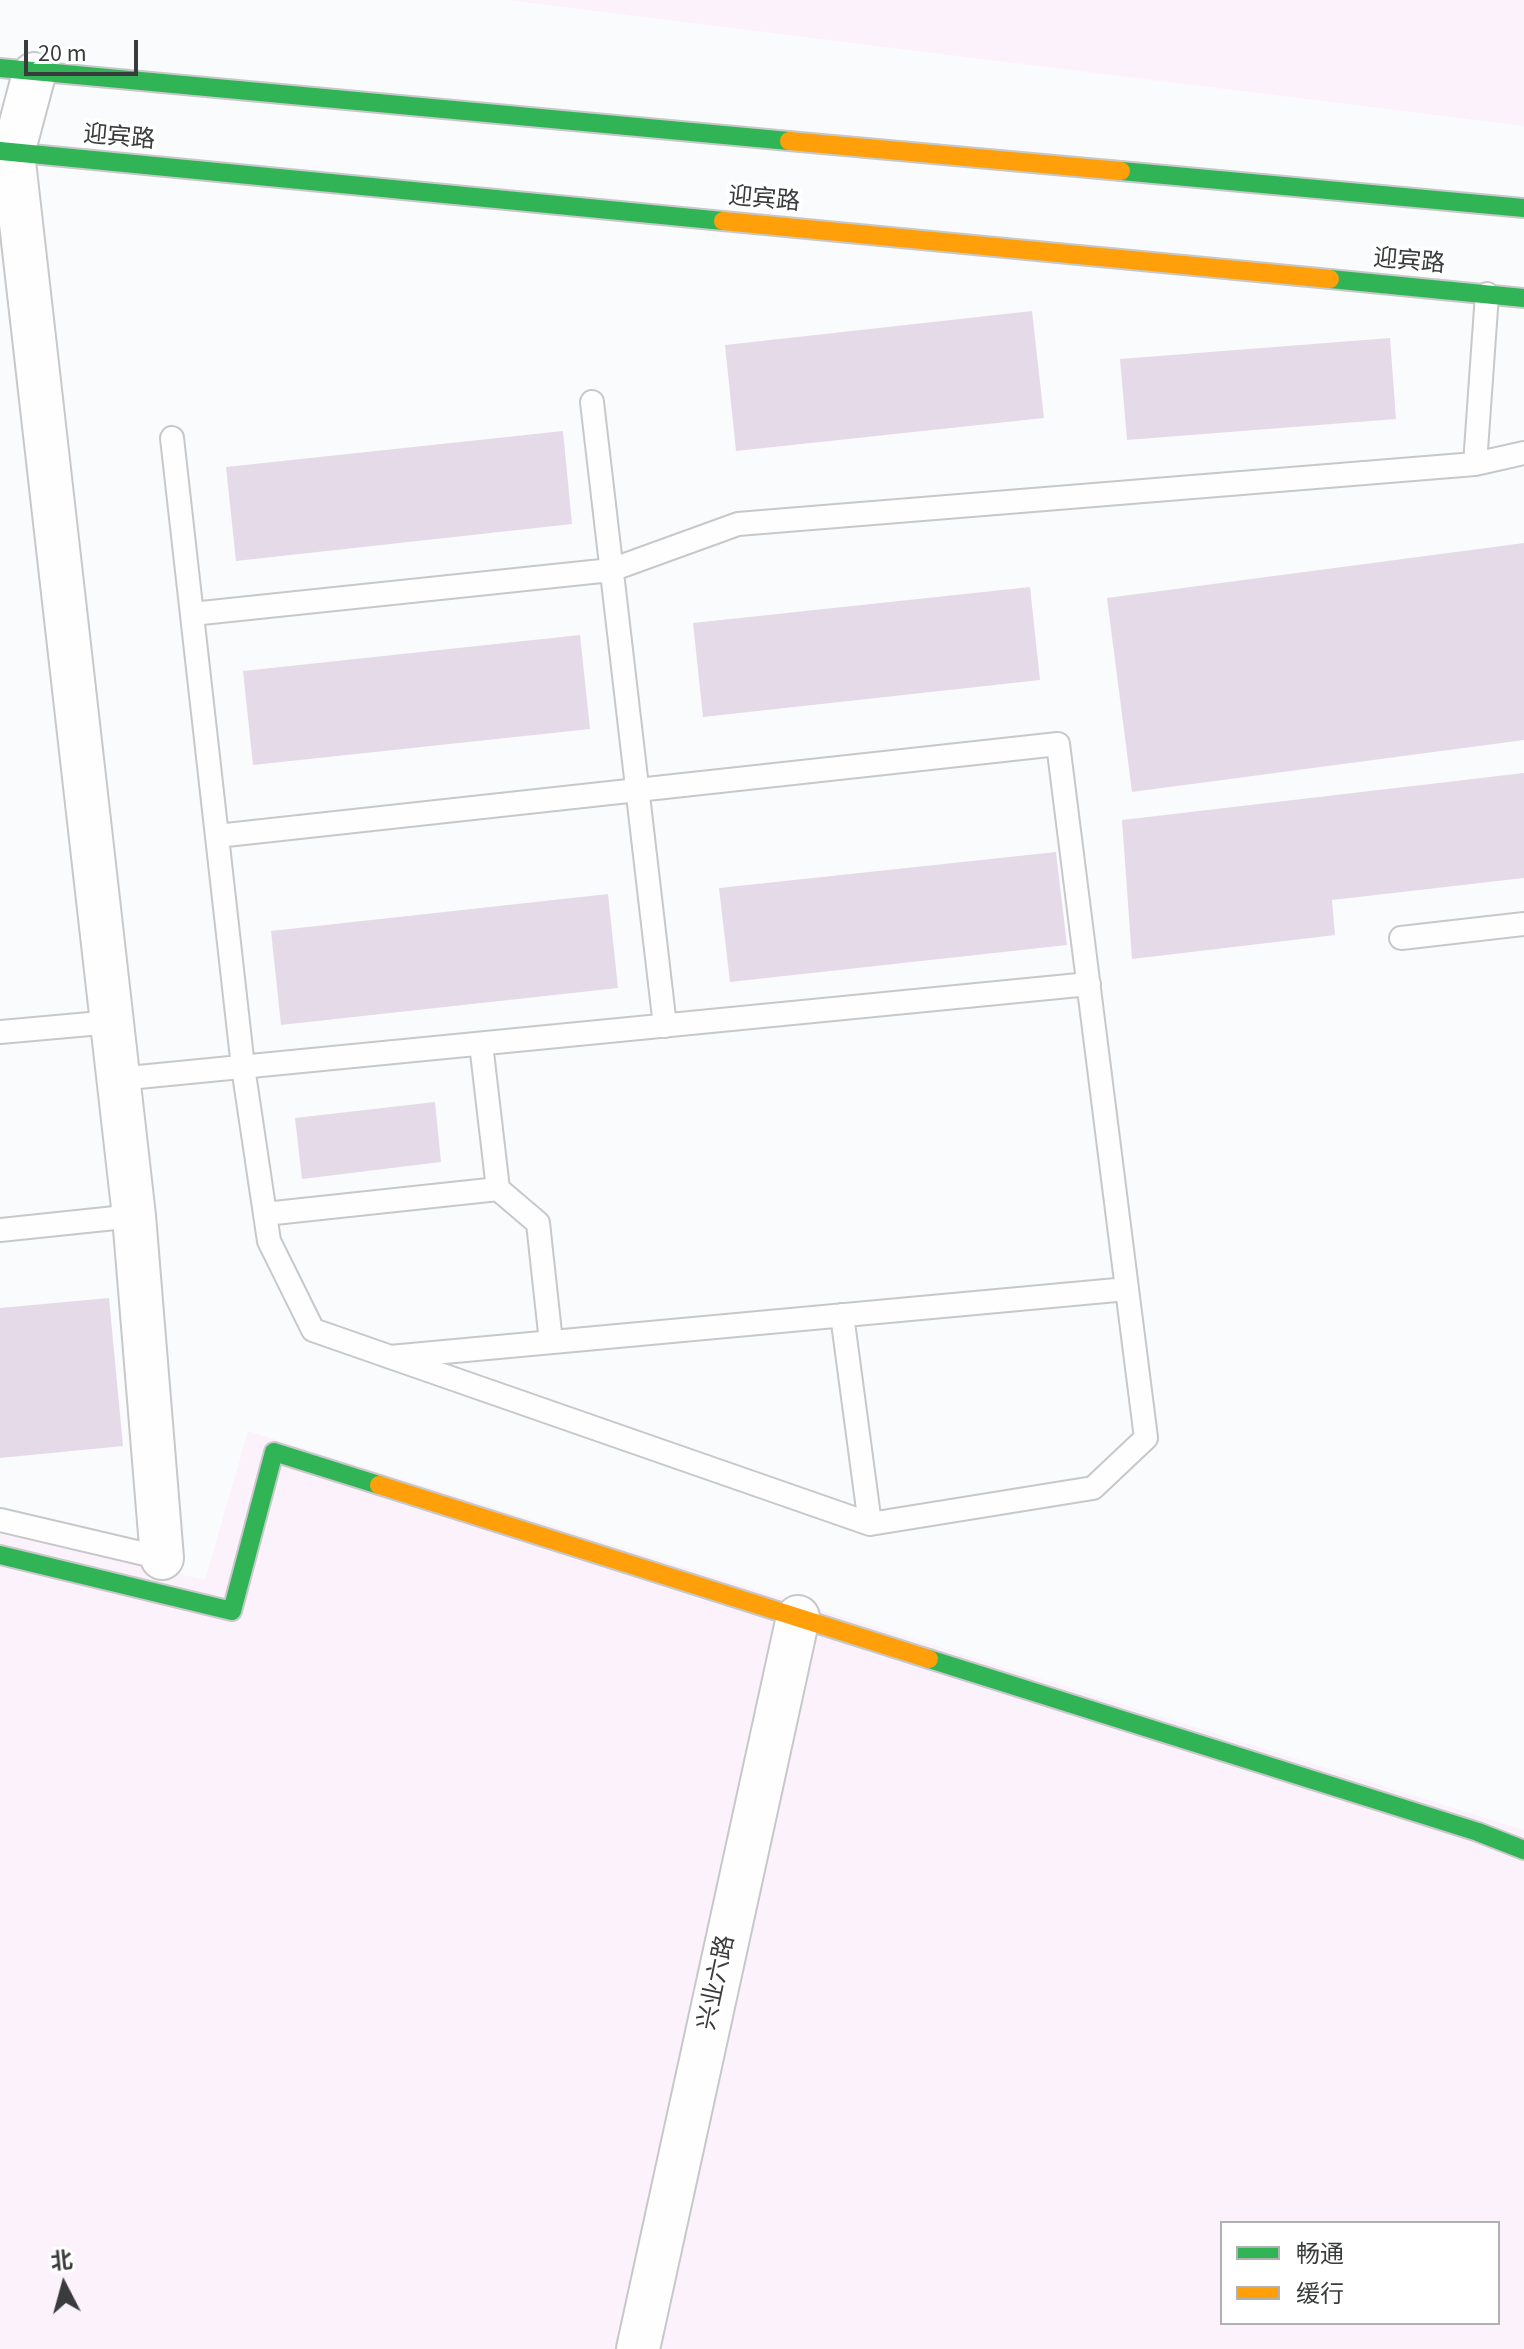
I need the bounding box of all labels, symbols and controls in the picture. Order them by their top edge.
scale bar [28,24,142,74]
text: 20 m [38,36,87,71]
street label: 迎宾路 [82,122,156,156]
street label: 迎宾路 [727,184,801,218]
street label: 迎宾路 [1372,246,1446,280]
street label: 兴业六路 [694,1933,742,2033]
legend [1220,2221,1500,2325]
text: 畅通 [1296,2237,1344,2272]
text: 北 [49,2244,74,2278]
north arrow [24,2245,104,2325]
text: 缓行 [1296,2277,1344,2312]

